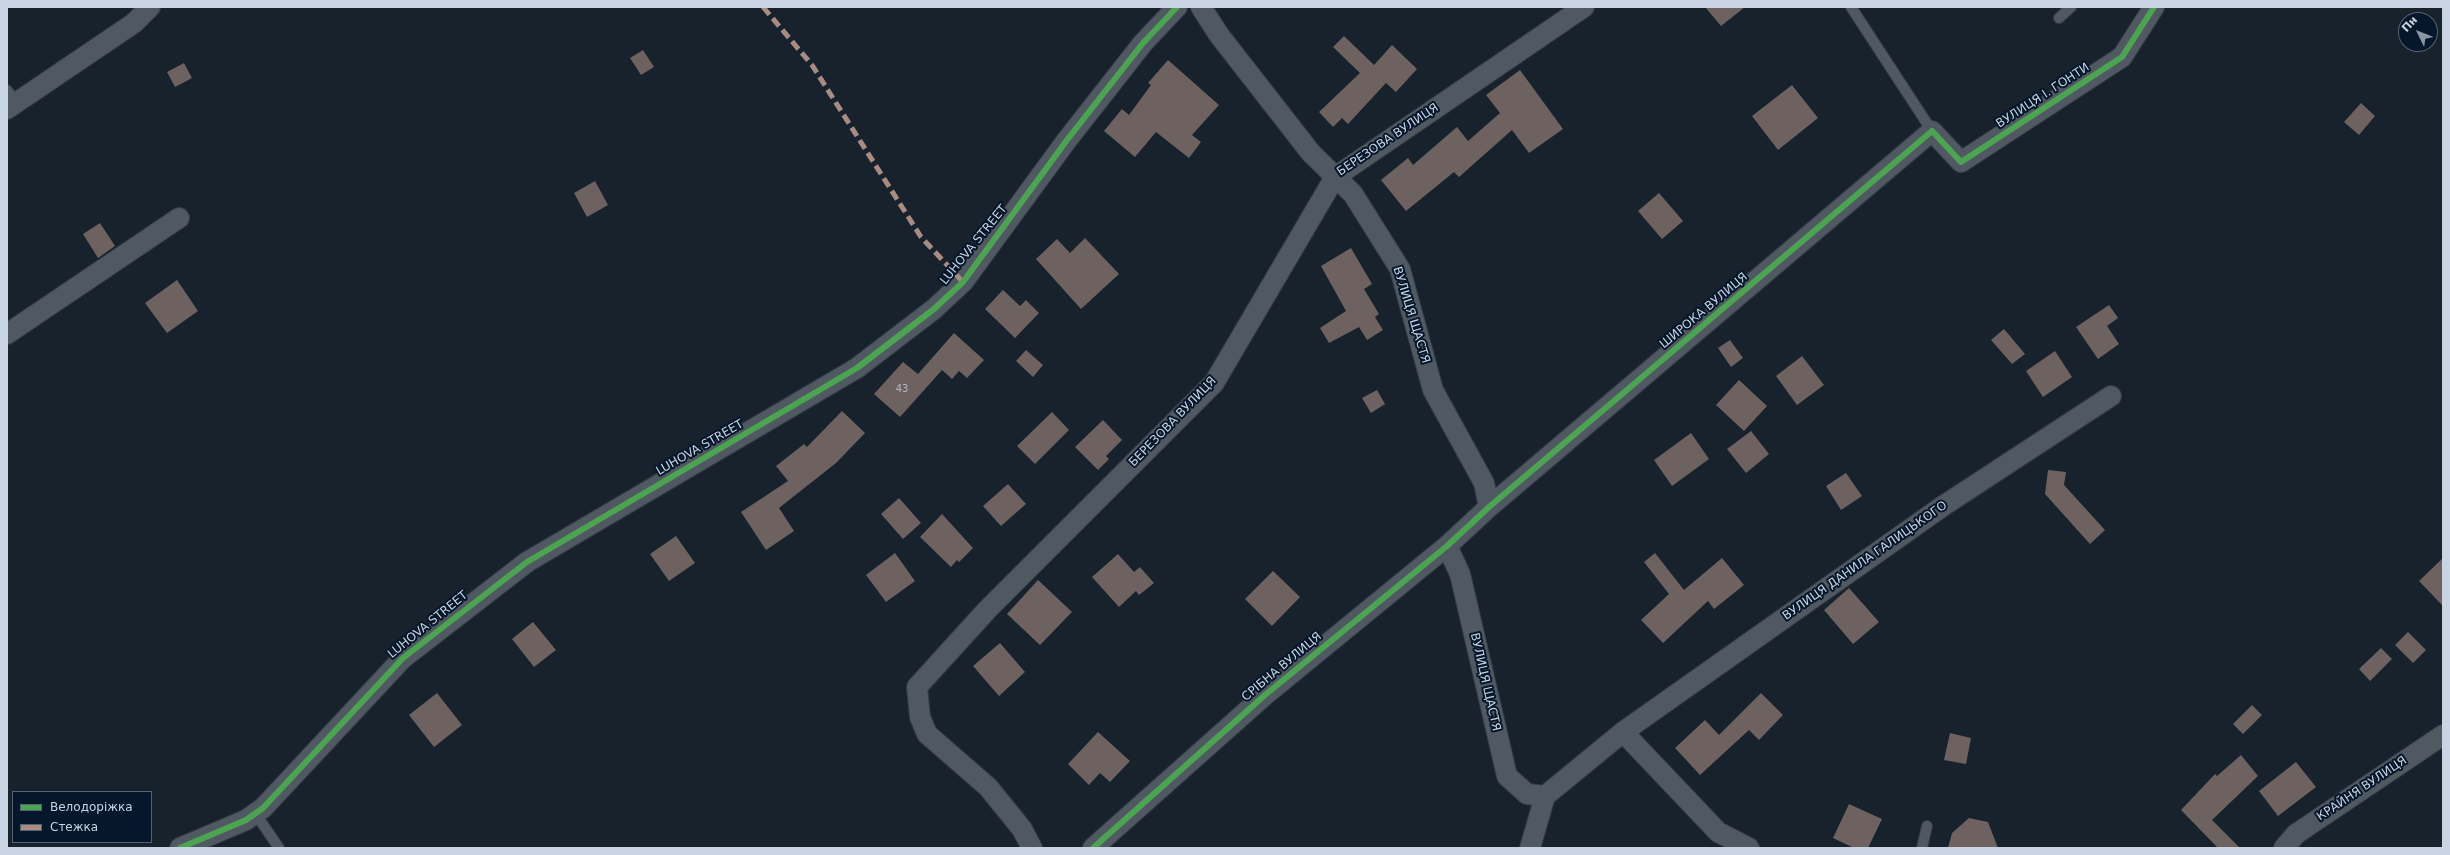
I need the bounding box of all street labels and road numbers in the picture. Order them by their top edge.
street label: ВУЛИЦЯ І. ГОНТИ [1994,60,2092,132]
street label: БЕРЕЗОВА ВУЛИЦЯ [1335,101,1441,179]
street label: LUHOVA STREET [937,202,1011,288]
street label: ВУЛИЦЯ ЩАСТЯ [1389,265,1433,365]
street label: ШИРОКА ВУЛИЦЯ [1657,270,1751,352]
street label: БЕРЕЗОВА ВУЛИЦЯ [1126,374,1220,470]
street label: LUHOVA STREET [654,417,746,479]
street label: ВУЛИЦЯ ДАНИЛА ГАЛИЦЬКОГО [1780,498,1950,624]
street label: LUHOVA STREET [385,588,471,662]
street label: СРІБНА ВУЛИЦЯ [1239,629,1325,705]
street label: ВУЛИЦЯ ЩАСТЯ [1467,631,1503,733]
street label: КРАЙНЯ ВУЛИЦЯ [2314,754,2410,824]

